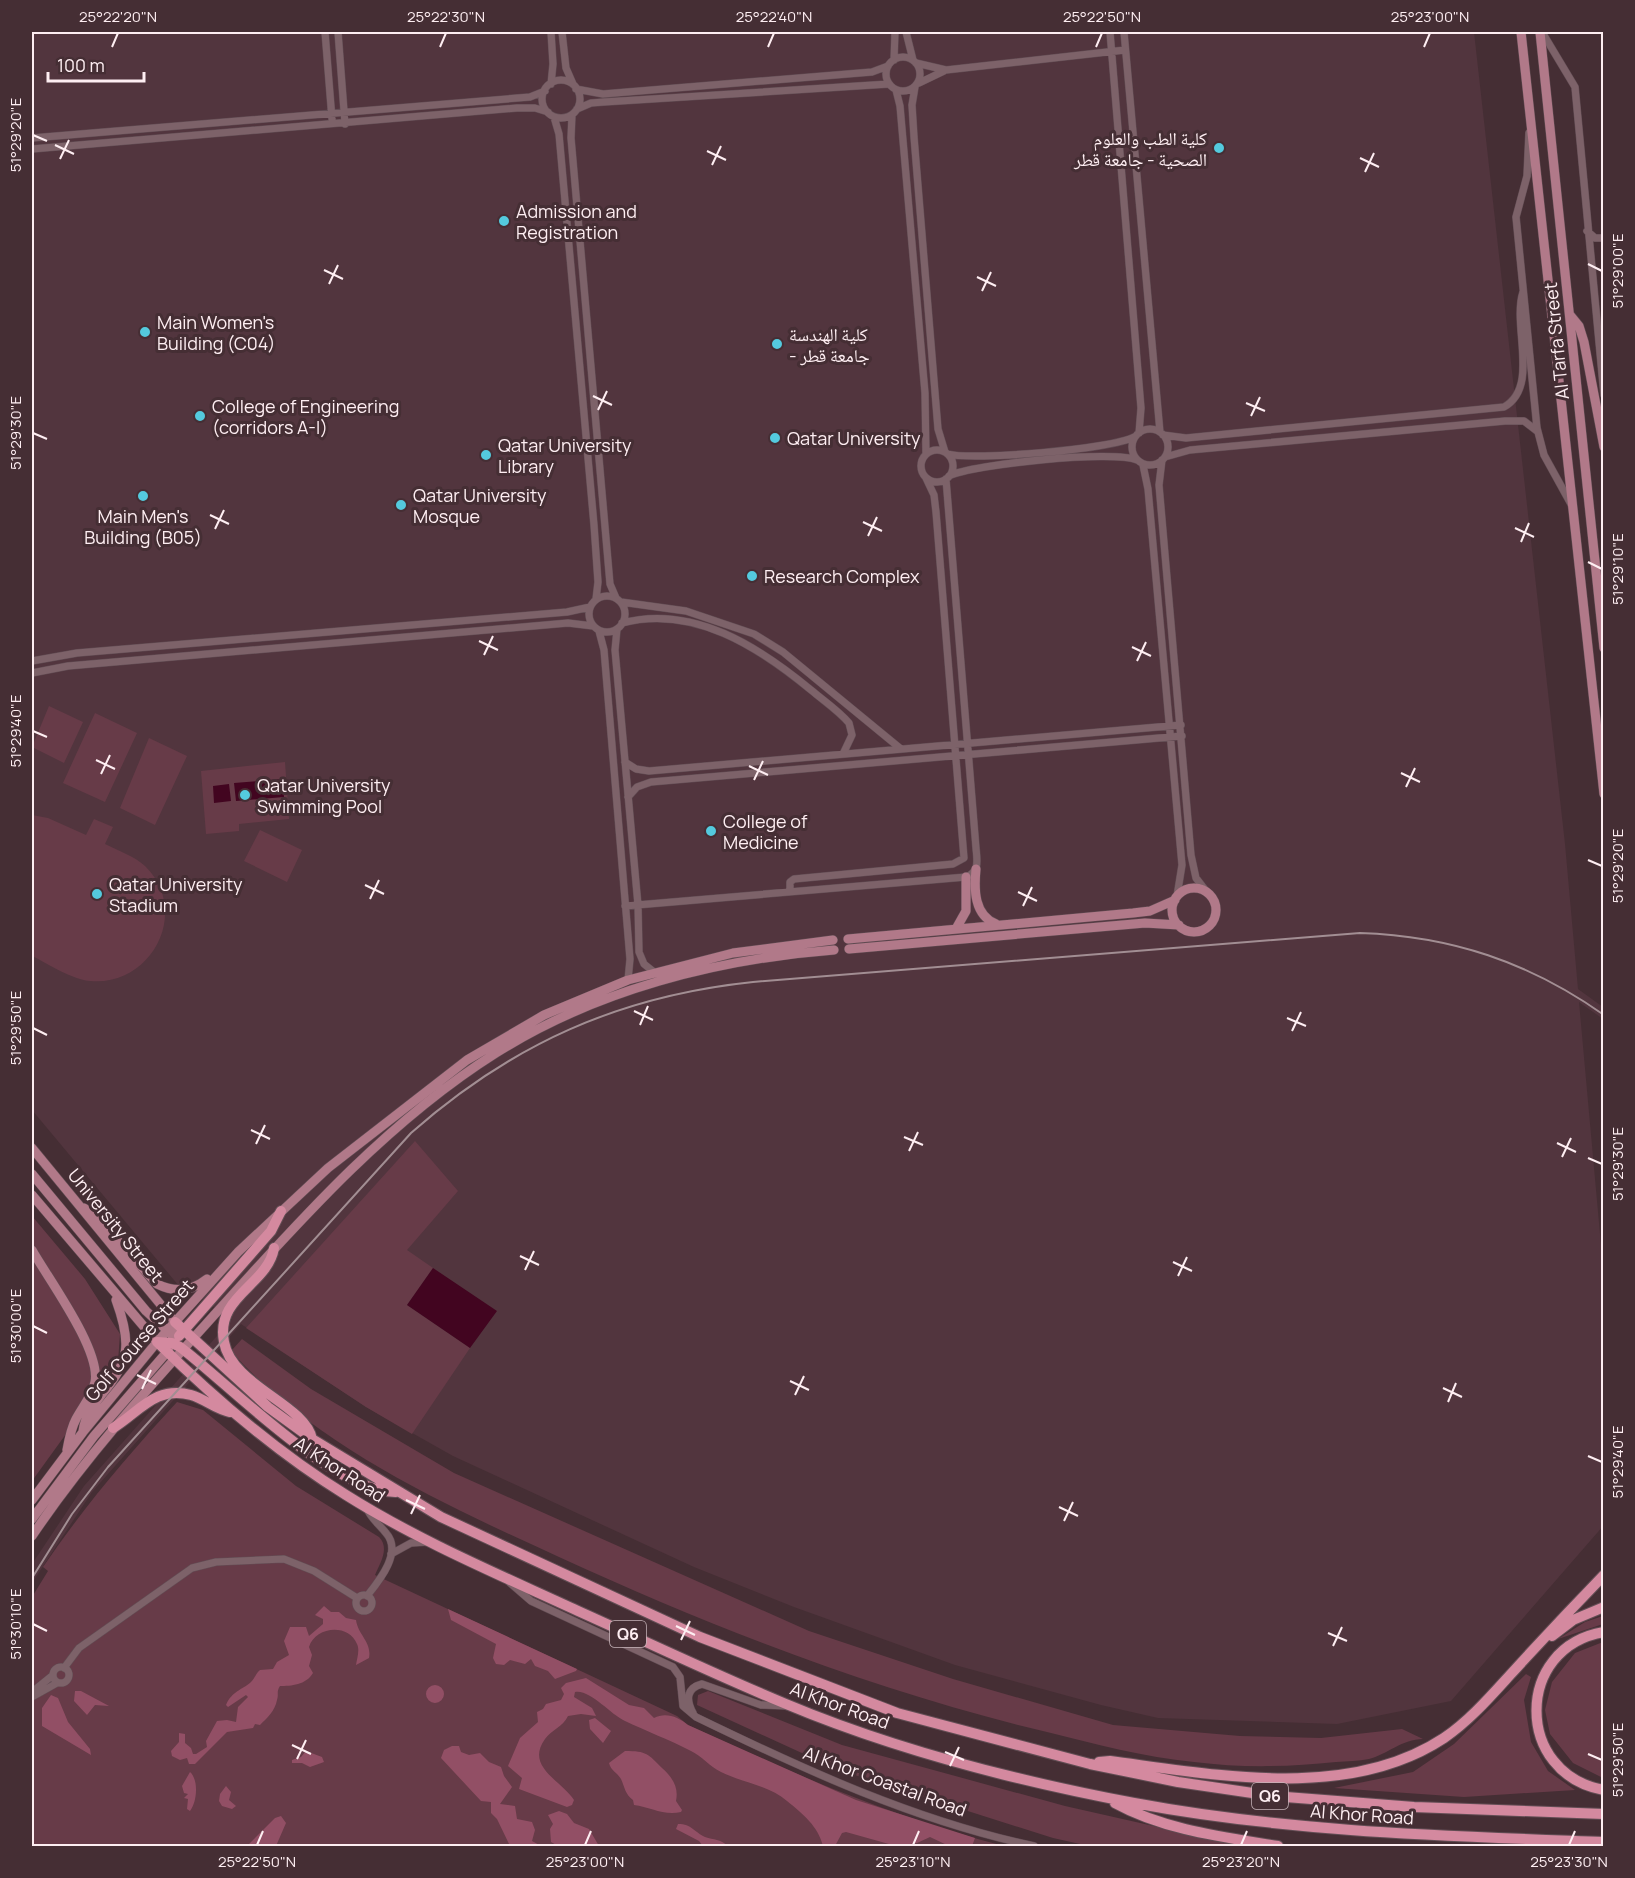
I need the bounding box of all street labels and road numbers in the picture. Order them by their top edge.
street label: Al Tarfa Street [1538,281,1574,401]
street label: University Street [63,1163,169,1287]
street label: Golf Course Street [79,1274,199,1406]
street label: Al Khor Road [290,1431,390,1507]
road number: Q6 [610,1621,646,1647]
street label: Al Khor Road [787,1676,893,1734]
street label: Al Khor Coastal Road [800,1740,970,1822]
road number: Q6 [1252,1783,1288,1809]
street label: Al Khor Road [1309,1798,1415,1830]

